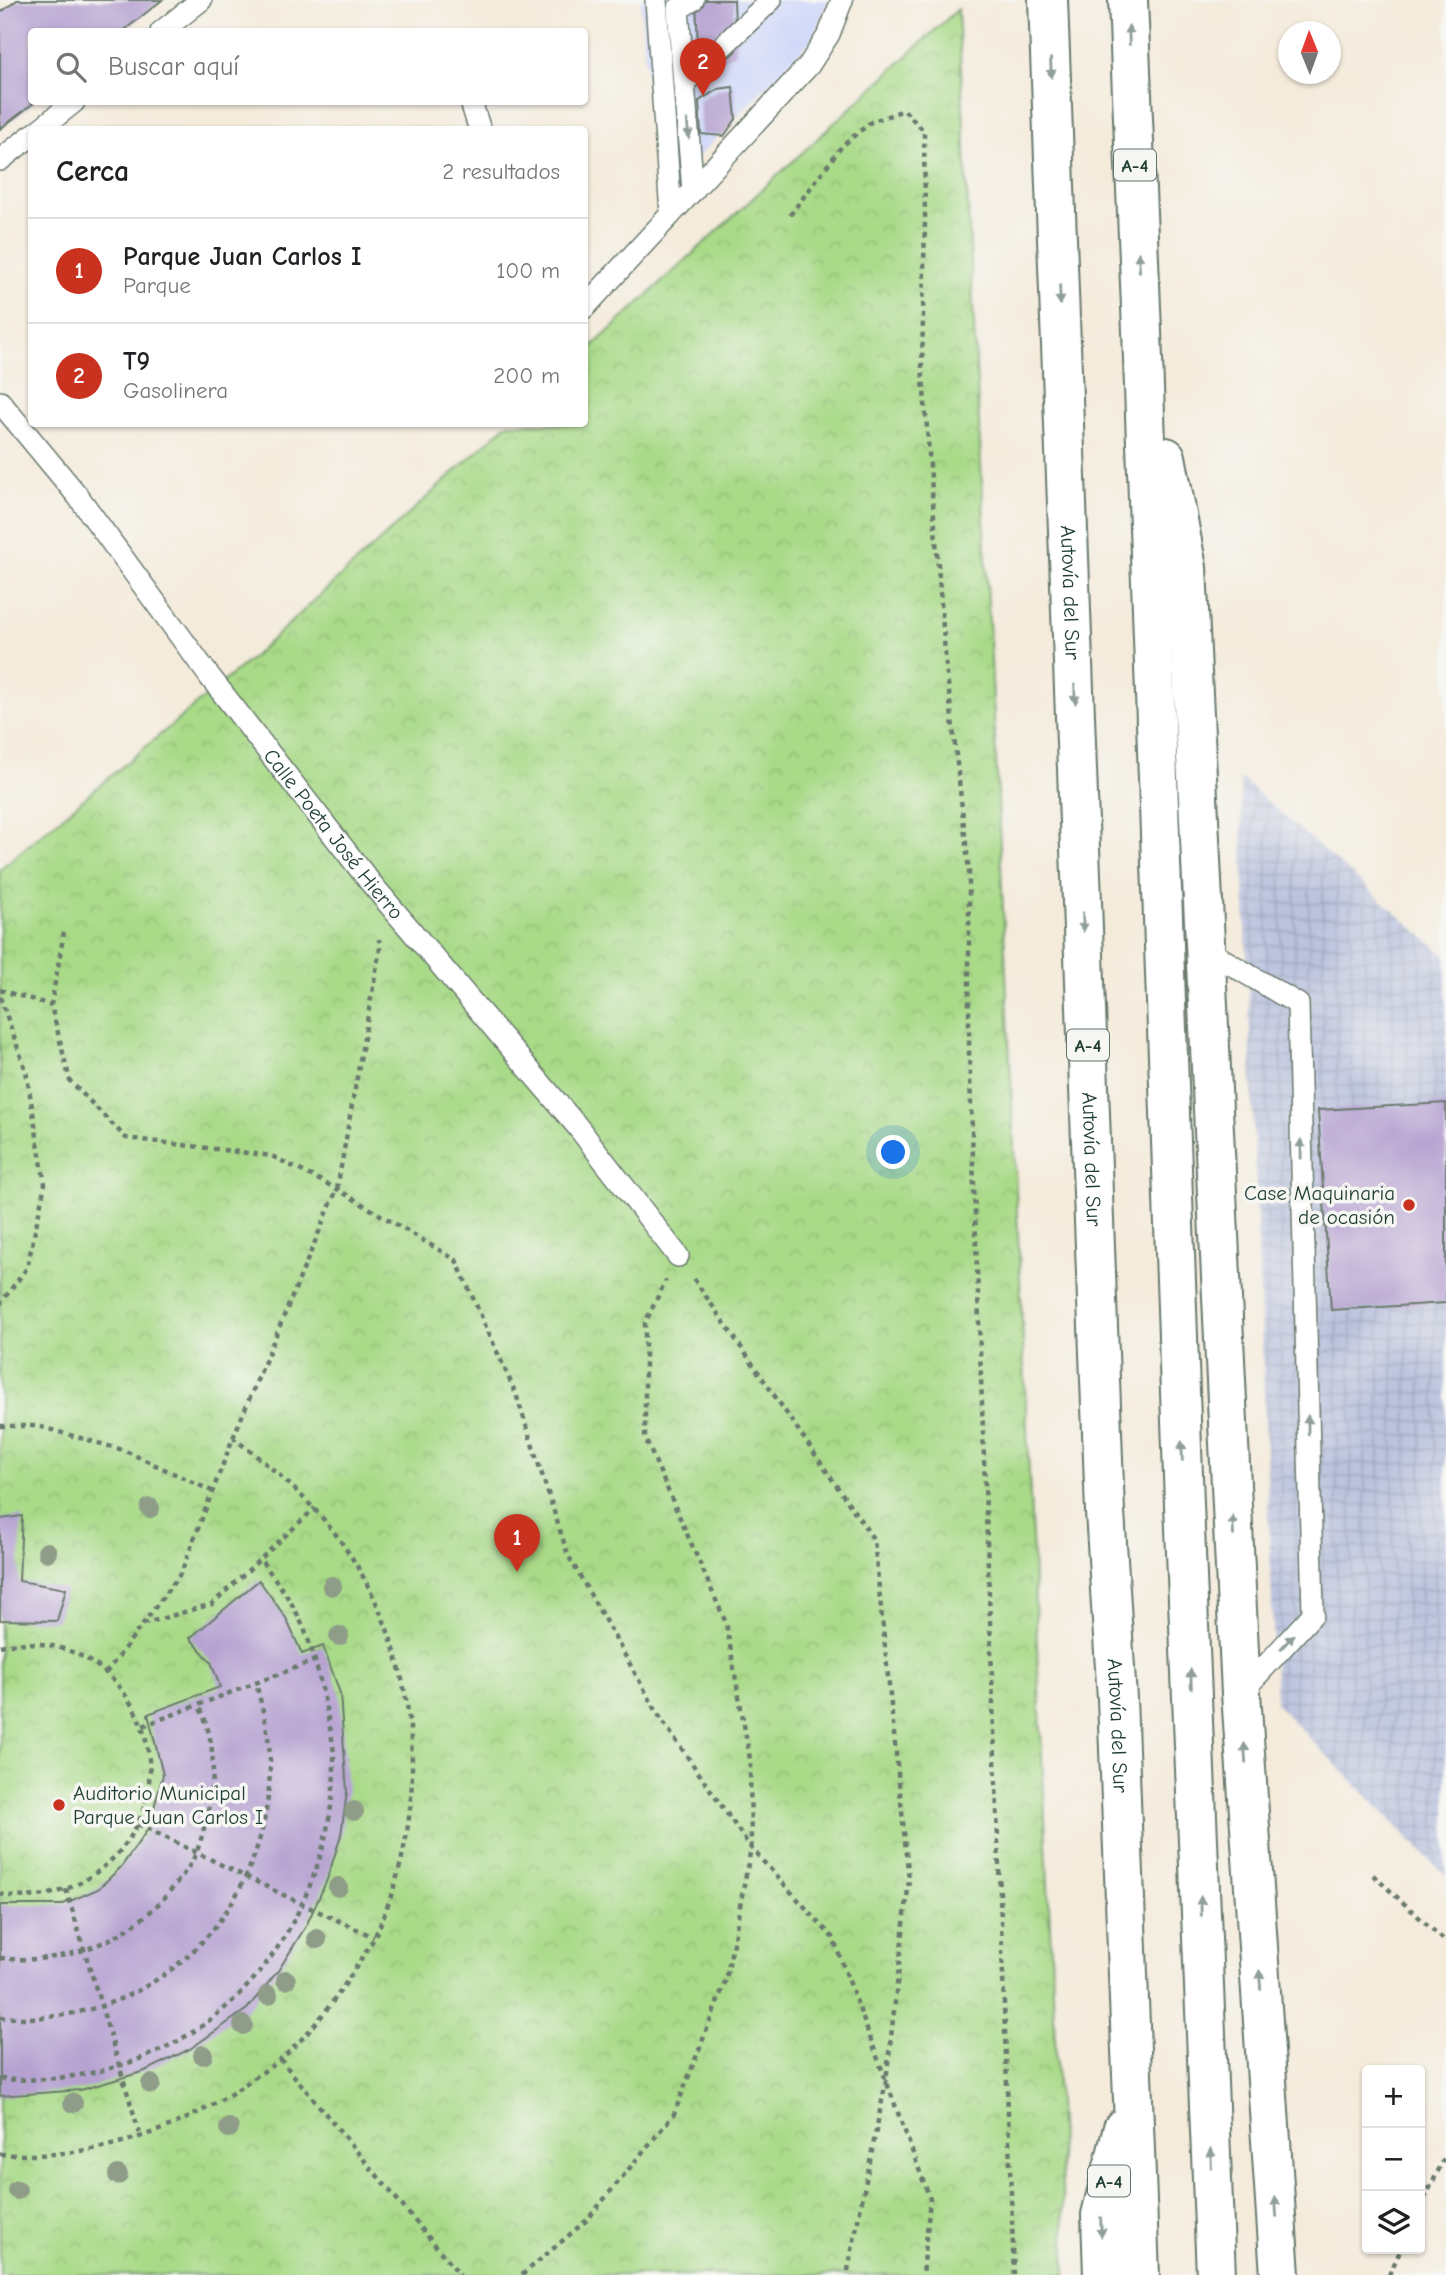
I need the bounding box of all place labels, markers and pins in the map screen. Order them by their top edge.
pin: 2 [680,38,726,96]
place label: Case Maquinaria de ocasión [1244,1181,1395,1229]
marker: Case Maquinaria de ocasión [1401,1197,1417,1213]
pin: 1 [494,1514,540,1572]
place label: Auditorio Municipal Parque Juan Carlos I [73,1781,263,1829]
marker: Auditorio Municipal Parque Juan Carlos I [51,1797,67,1813]

